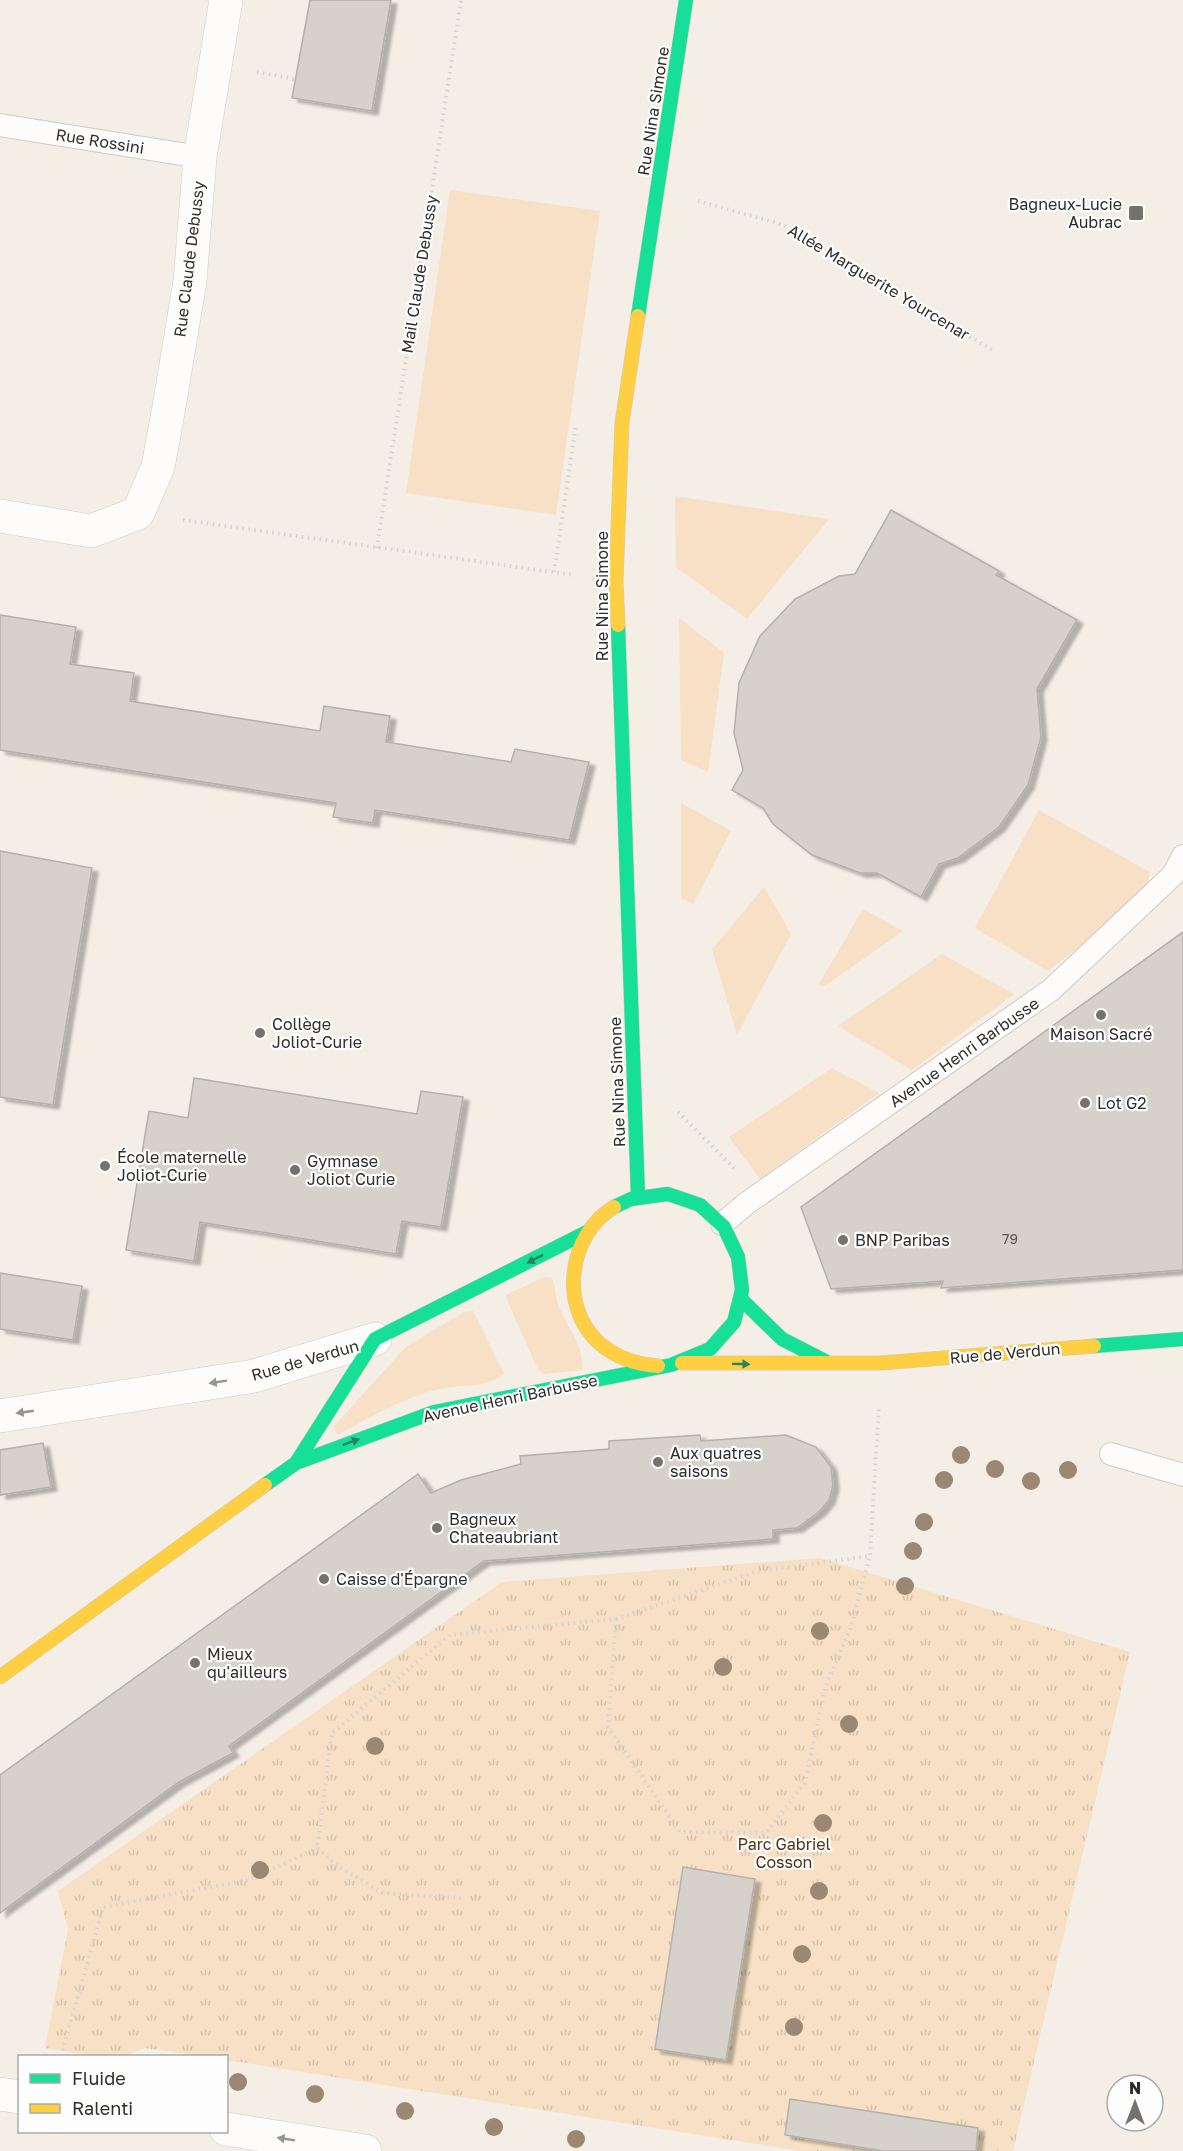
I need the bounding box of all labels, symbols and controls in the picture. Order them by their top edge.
street label: Rue Nina Simone [633,45,673,177]
street label: Rue Rossini [54,124,146,158]
street label: Rue Claude Debussy [169,180,209,338]
street label: Mail Claude Debussy [397,193,441,355]
place label: Bagneux-Lucie Aubrac [1009,194,1122,232]
marker: Bagneux-Lucie Aubrac [1127,204,1145,222]
street label: Allée Marguerite Yourcenar [785,220,973,344]
street label: Rue Nina Simone [592,531,612,661]
street label: Avenue Henri Barbusse [885,993,1043,1111]
marker: Maison Sacré [1094,1008,1108,1022]
place label: Collège Joliot-Curie [272,1014,362,1052]
street label: Rue Nina Simone [605,1017,629,1147]
place label: Maison Sacré [1050,1024,1152,1044]
marker: Collège Joliot-Curie [253,1026,267,1040]
place label: Lot G2 [1097,1093,1147,1113]
marker: Lot G2 [1078,1096,1092,1110]
place label: École maternelle Joliot-Curie [117,1147,247,1185]
place label: Gymnase Joliot Curie [307,1151,395,1189]
marker: École maternelle Joliot-Curie [98,1159,112,1173]
marker: Gymnase Joliot Curie [288,1163,302,1177]
place label: BNP Paribas [855,1230,950,1250]
house number: 79 [1002,1230,1018,1247]
marker: BNP Paribas [836,1233,850,1247]
one-way arrow [526,1254,543,1263]
street label: Rue de Verdun [249,1335,361,1385]
street label: Rue de Verdun [949,1338,1061,1368]
one-way arrow [731,1359,750,1369]
street label: Avenue Henri Barbusse [421,1370,599,1426]
one-way arrow [208,1378,227,1387]
one-way arrow [15,1408,34,1417]
one-way arrow [342,1437,360,1447]
place label: Aux quatres saisons [670,1443,762,1481]
marker: Aux quatres saisons [651,1455,665,1469]
place label: Bagneux Chateaubriant [449,1509,559,1547]
marker: Bagneux Chateaubriant [430,1521,444,1535]
place label: Caisse d'Épargne [336,1569,468,1589]
marker: Caisse d'Épargne [317,1572,331,1586]
place label: Mieux qu'ailleurs [207,1644,287,1682]
marker: Mieux qu'ailleurs [188,1656,202,1670]
park label: Parc Gabriel Cosson [737,1834,831,1872]
legend [18,2055,228,2133]
text: Fluide [72,2067,126,2089]
north arrow [1105,2073,1165,2133]
text: N [1129,2078,1141,2098]
text: Ralenti [72,2097,133,2119]
one-way arrow [277,2134,296,2143]

